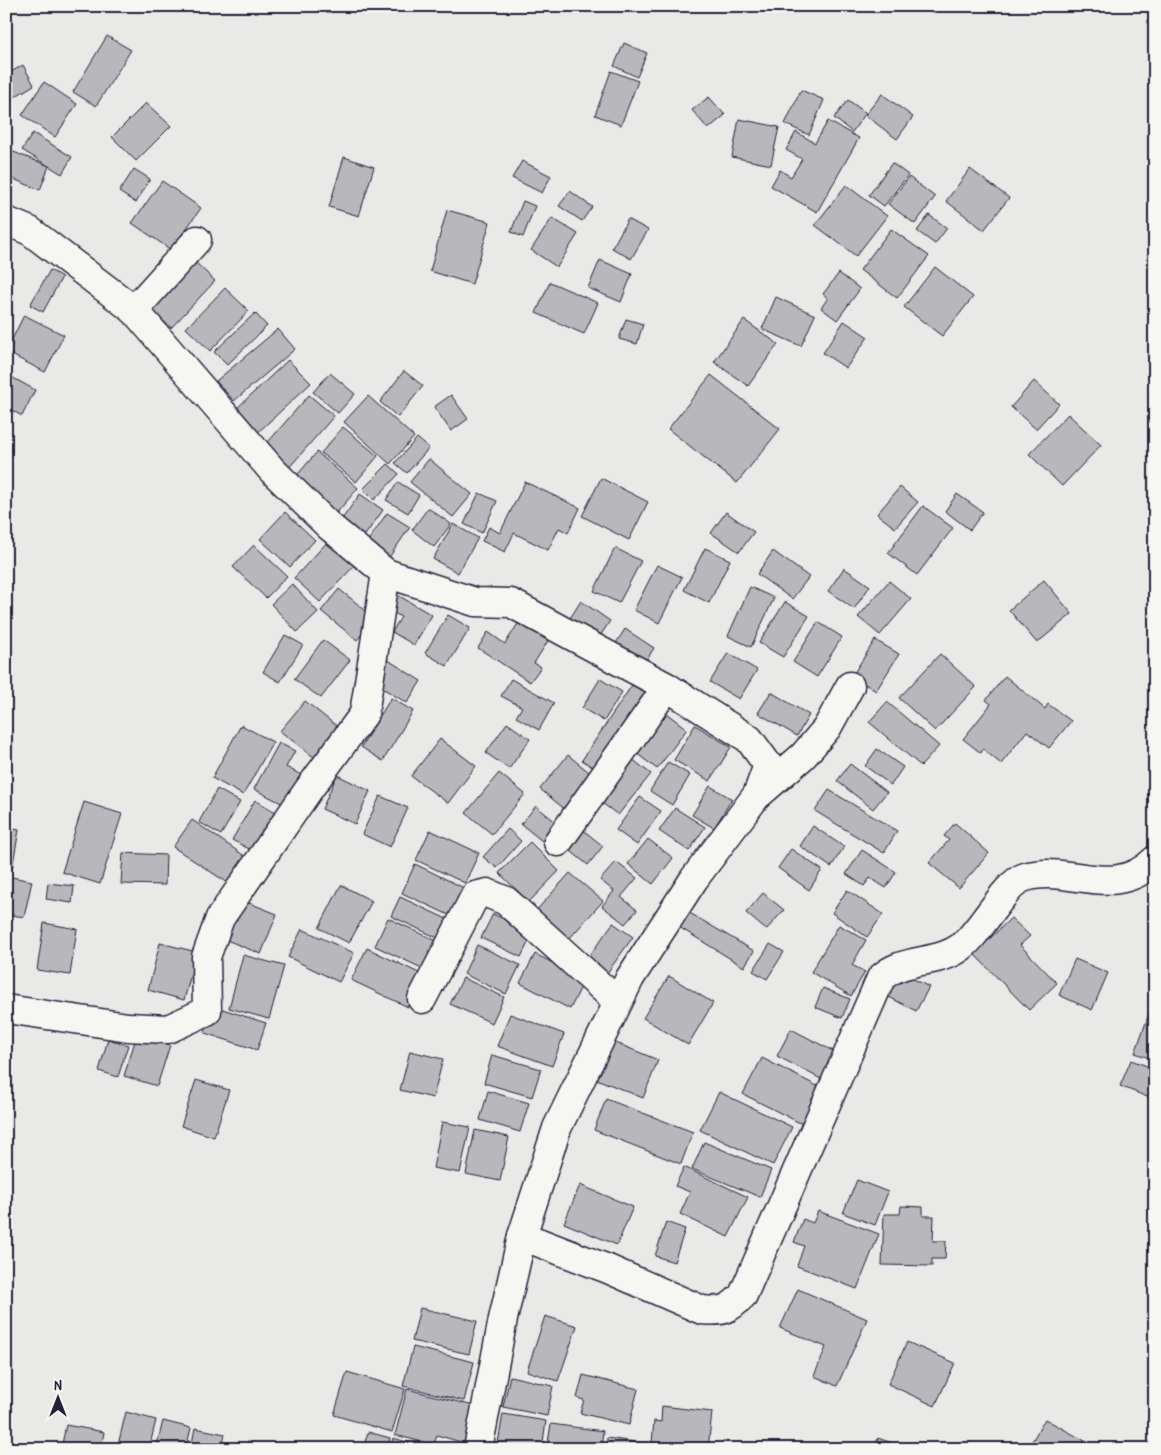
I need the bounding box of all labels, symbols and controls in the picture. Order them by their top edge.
north arrow [32,1372,82,1422]
text: N [54,1375,62,1394]

